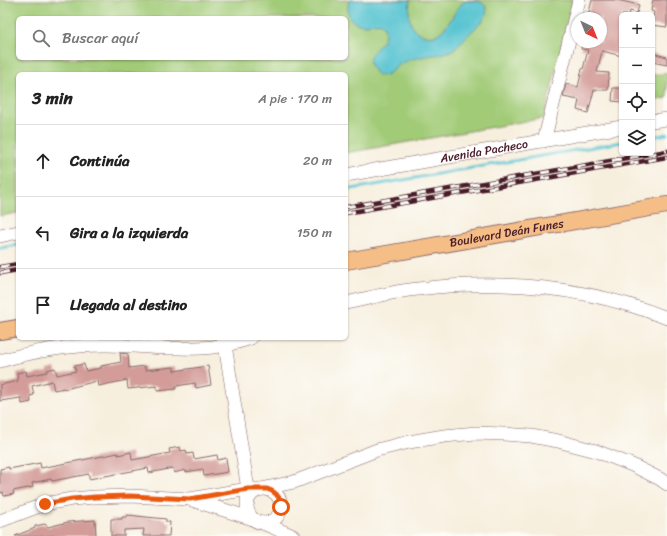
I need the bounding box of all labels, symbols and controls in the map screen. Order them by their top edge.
north arrow [571,12,607,48]
map controls [619,12,655,156]
button: + [619,12,655,48]
search box [16,16,348,60]
text: Buscar aquí [62,25,139,51]
icon: search [30,27,52,49]
button: − [619,48,655,84]
text: 3 min [32,83,73,113]
button: locate [619,84,655,120]
text: A pie · 170 m [258,87,332,110]
button: layers [619,120,655,156]
street label: Avenida Pacheco [437,133,530,170]
text: Continúa [70,148,129,174]
text: 20 m [303,149,332,172]
icon: ahead [32,150,54,172]
street label: Boulevard Deán Funes [448,212,566,254]
text: Gira a la izquierda [70,220,188,246]
text: 150 m [297,221,332,244]
icon: left [32,222,54,244]
text: Llegada al destino [70,292,187,318]
icon: arrive [32,294,54,316]
route end [36,495,54,513]
route start [272,498,290,516]

